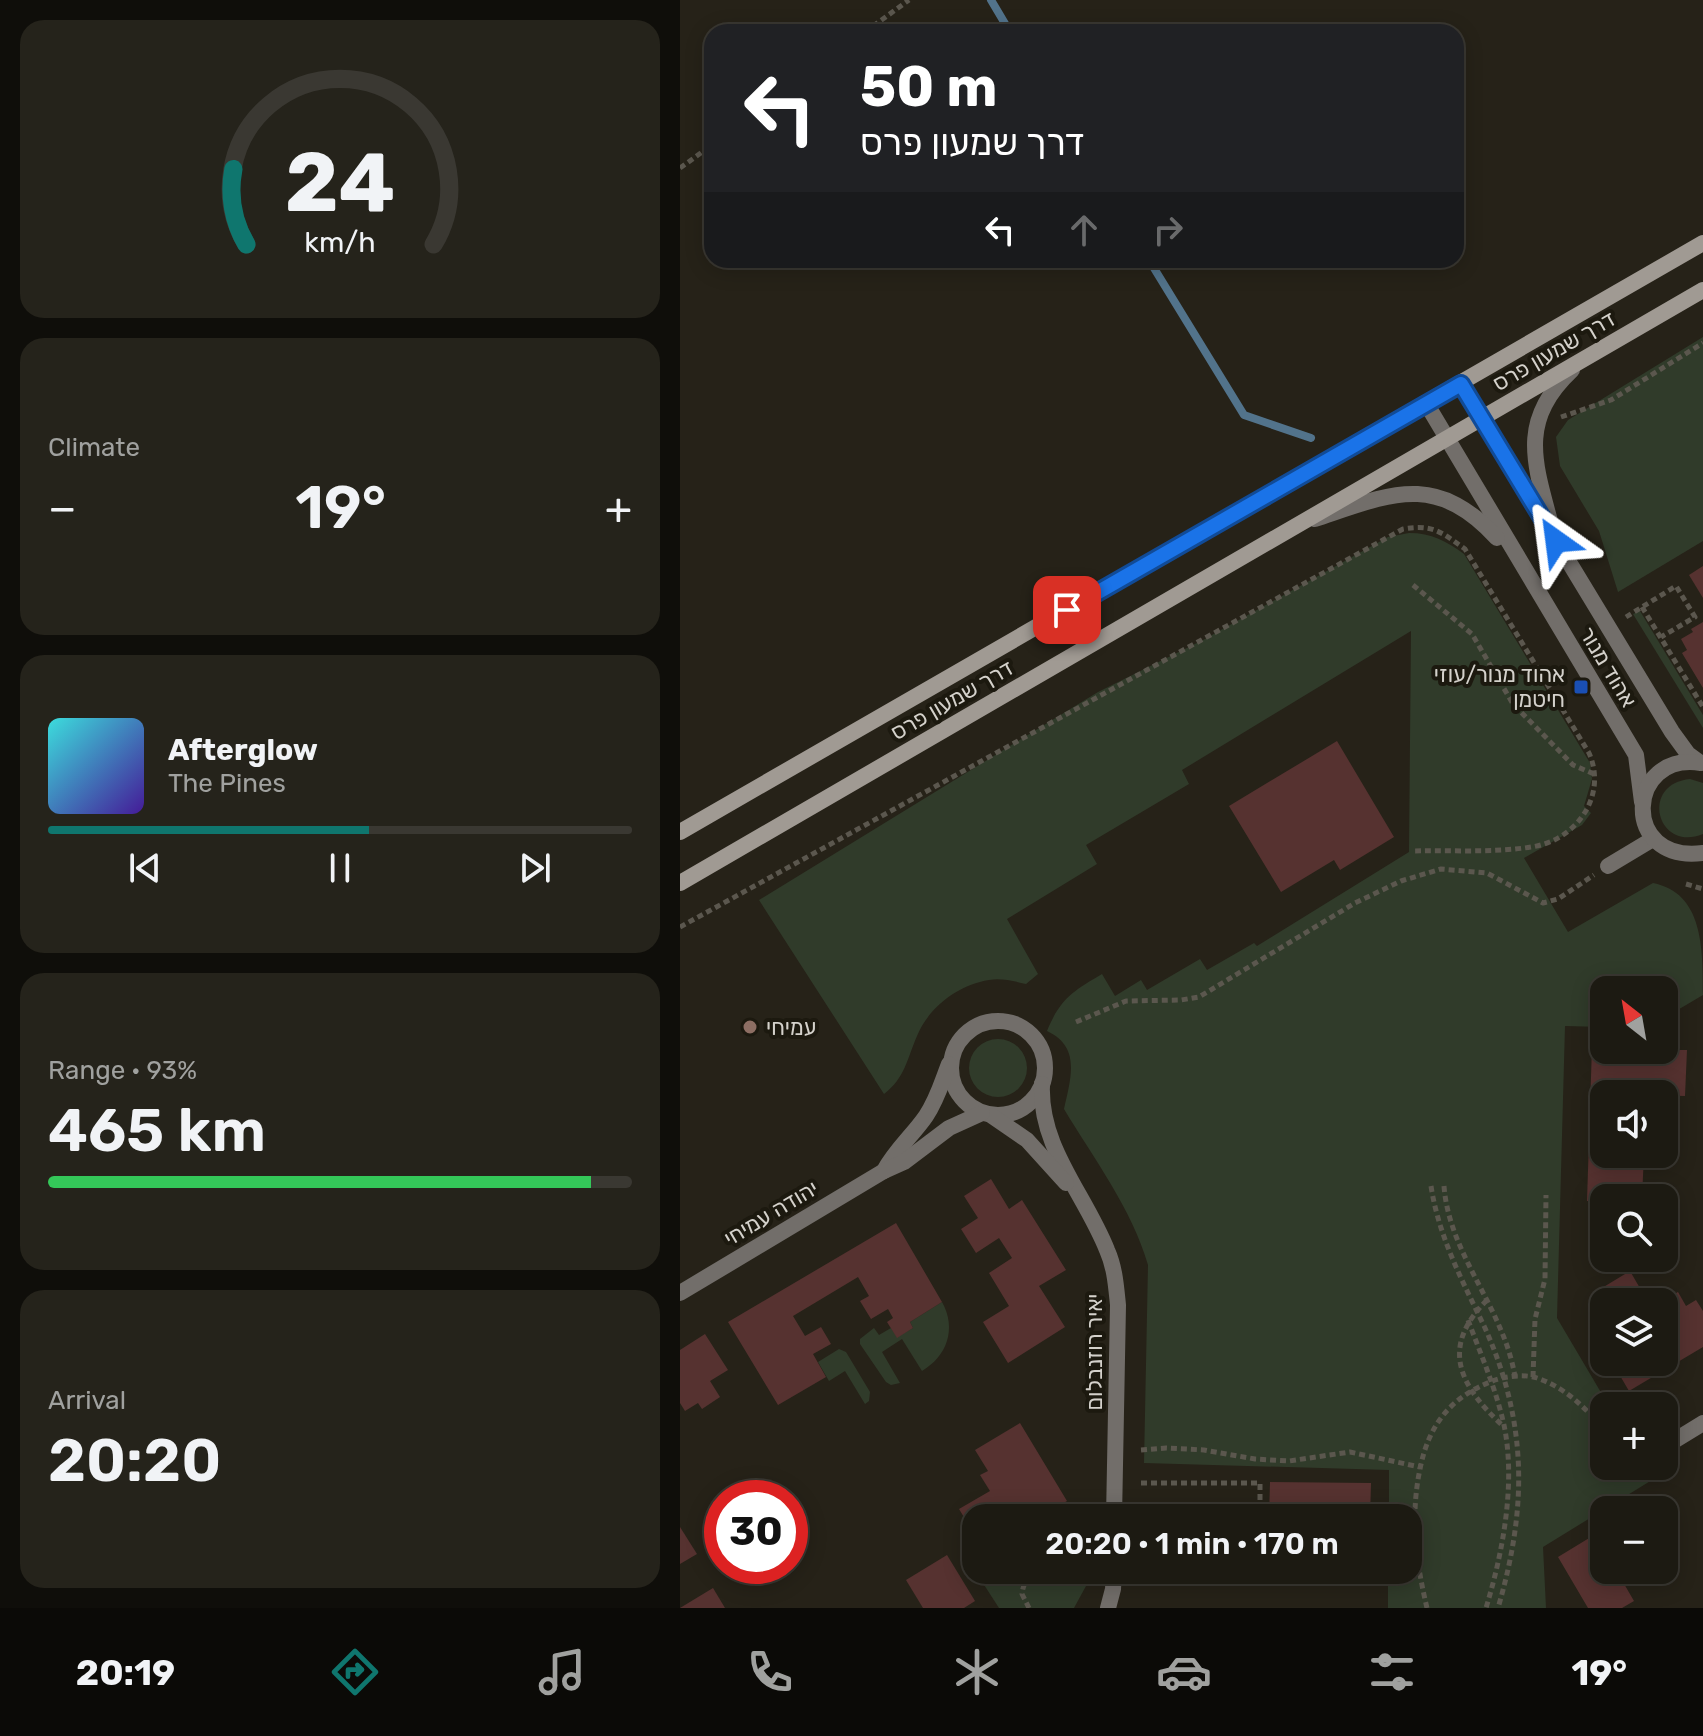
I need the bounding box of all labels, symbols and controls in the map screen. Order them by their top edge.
text: 50 m [860,54,997,120]
icon: left [728,56,832,160]
text: דרך שמעון פרס [860,121,1085,164]
text: 24 [285,132,395,231]
icon: left [978,208,1022,252]
icon: ahead [1062,208,1106,252]
icon: right [1146,208,1190,252]
text: km/h [304,225,376,259]
street label: דרך שמעון פרס [1488,305,1620,397]
text: Climate [48,432,140,463]
text: 19° [295,472,386,543]
text: − [48,482,77,534]
text: + [605,482,632,534]
position arrow [1514,499,1598,583]
pin [1033,576,1101,644]
icon: arrive [1045,588,1089,632]
street label: אהוד מנור [1573,622,1643,712]
street label: דרך שמעון פרס [886,654,1018,746]
place label: אהוד מנור/עוזי חיטמן [1434,661,1565,713]
marker: אהוד מנור/עוזי חיטמן [1572,678,1590,696]
text: Afterglow [168,732,318,768]
text: The Pines [168,768,286,799]
icon: previous [123,846,167,890]
icon: pause [318,846,362,890]
icon: next [513,846,557,890]
north arrow [1590,976,1678,1064]
map controls [1590,976,1678,1584]
place label: עמיחי [766,1014,816,1041]
marker: עמיחי [741,1018,759,1036]
text: Range · 93% [48,1055,197,1086]
button: sound [1590,1080,1678,1168]
text: 465 km [48,1095,266,1166]
street label: יהודה עמיחי [719,1174,823,1252]
button: search [1590,1184,1678,1272]
button: layers [1590,1288,1678,1376]
street label: יאיר רוזנבלום [1081,1294,1108,1410]
text: Arrival [48,1385,126,1416]
button: + [1590,1392,1678,1480]
text: 20:20 [48,1425,221,1496]
speed limit sign: 30 [704,1480,808,1584]
button: − [1590,1496,1678,1584]
text: 20:20 · 1 min · 170 m [1045,1526,1339,1562]
icon: directions [327,1644,383,1700]
icon: music [534,1644,590,1700]
icon: phone [742,1644,798,1700]
icon: climate [949,1644,1005,1700]
icon: car [1156,1644,1212,1700]
icon: filters [1364,1644,1420,1700]
text: 20:19 [76,1651,175,1694]
text: 19° [1571,1651,1627,1694]

